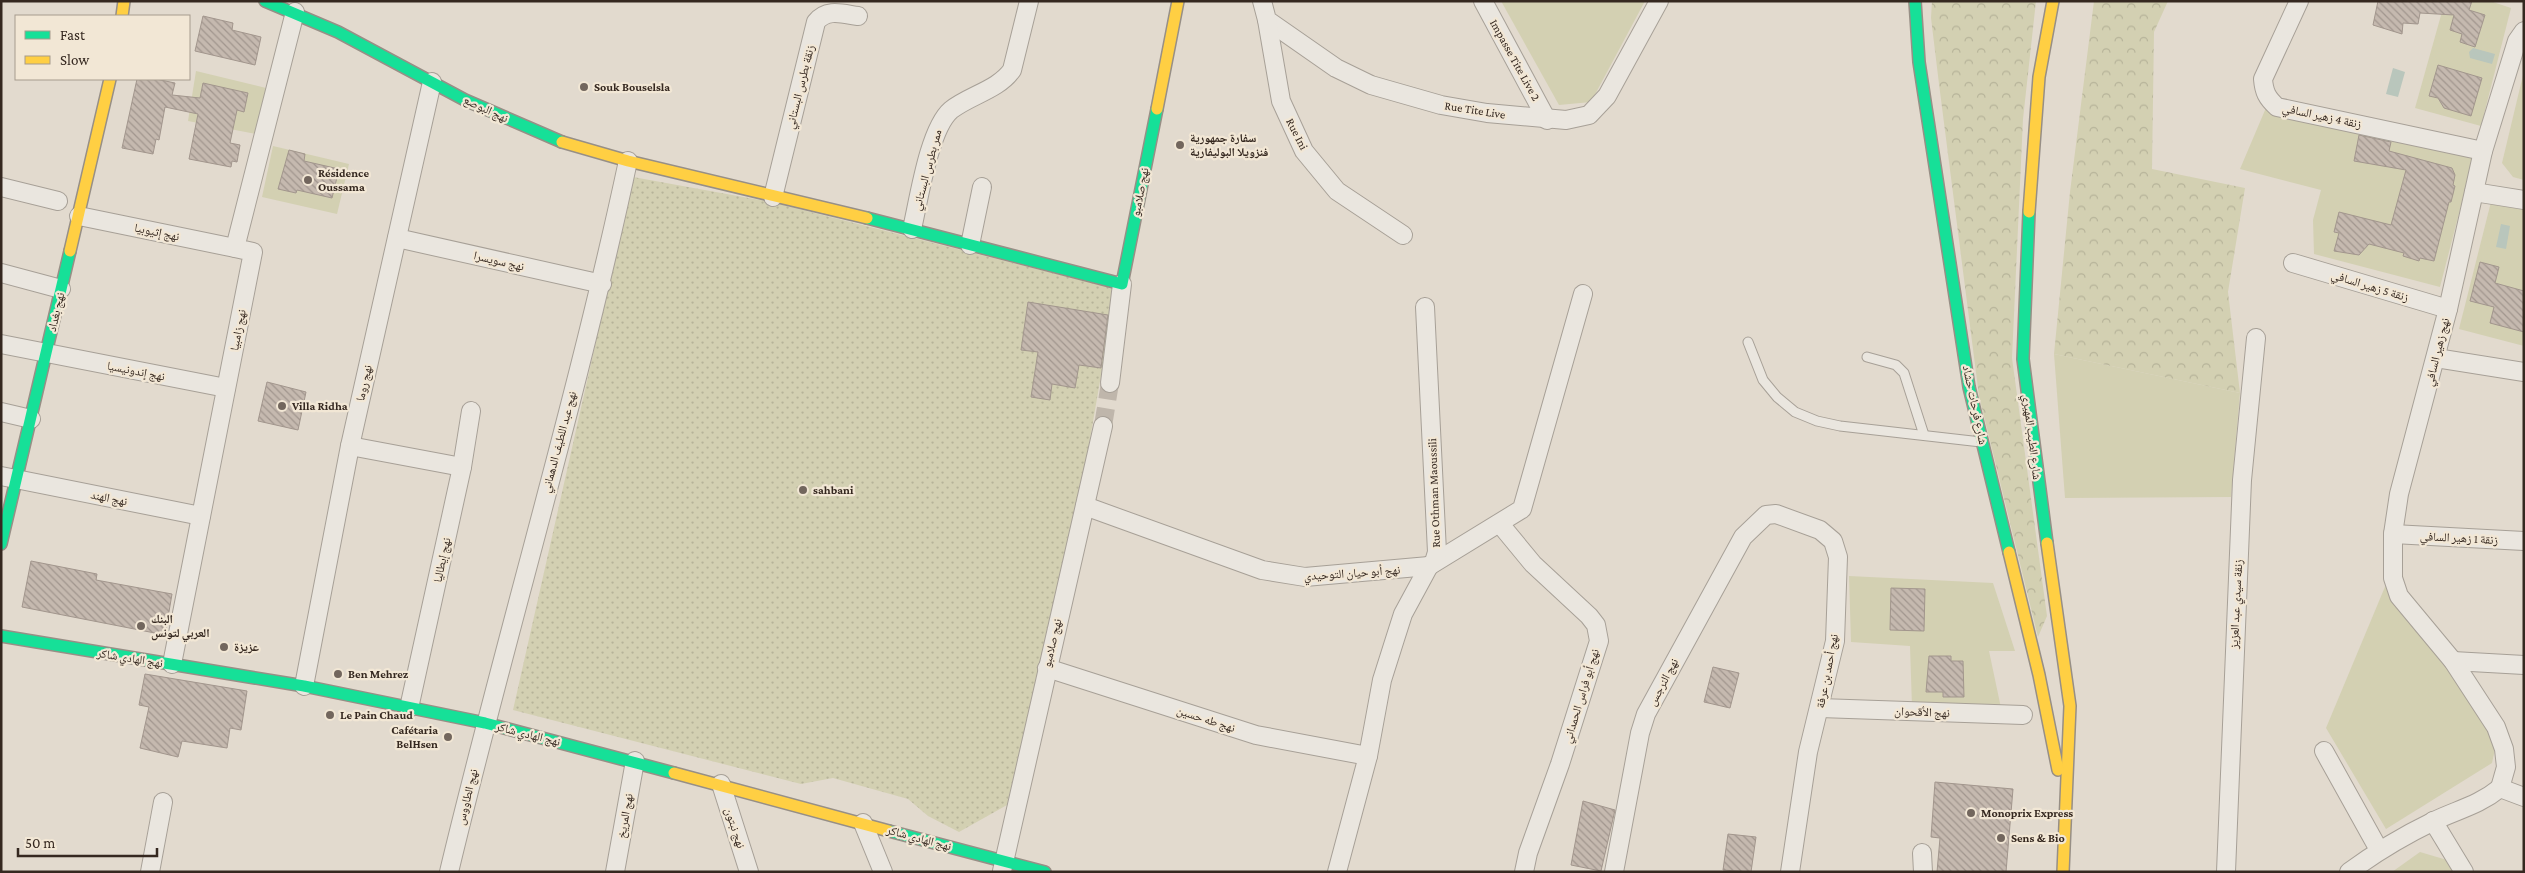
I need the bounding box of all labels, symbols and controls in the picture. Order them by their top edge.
legend [15,15,190,80]
street label: Impasse Tite Live 2 [1487,17,1543,103]
text: Fast [60,27,86,43]
street label: زنقة بطرس البستاني [783,43,820,131]
text: Slow [60,52,90,68]
place label: Souk Bouselsla [594,80,670,94]
marker: Souk Bouselsla [578,81,590,93]
street label: نهج البوصع [461,93,511,126]
street label: Rue Tite Live [1444,98,1506,122]
street label: زنقة 4 زهير السافي [2281,101,2363,134]
street label: Rue Ini [1283,116,1311,152]
street label: ممر بطرس البستاني [909,128,947,213]
place label: سفارة جمهورية فنزويلا البوليفارية [1190,131,1268,159]
marker: سفارة جمهورية فنزويلا البوليفارية [1174,139,1186,151]
place label: Résidence Oussama [318,166,369,194]
street label: نهج صلامبو [1128,166,1152,218]
marker: Résidence Oussama [302,174,314,186]
street label: نهج إثيوبيا [133,220,181,244]
street label: نهج سويسرا [472,248,526,274]
street label: زنقة 5 زهير السافي [2329,268,2411,307]
street label: نهج بغداد [45,291,68,333]
street label: نهج زامبيا [227,308,249,352]
street label: نهج زهير السافي [2422,316,2455,388]
street label: نهج إندونيسيا [106,359,166,384]
street label: نهج روما [353,363,375,403]
street label: شارع فرحات حشاد [1959,364,1990,446]
street label: نهج عبد اللطيف الدهماني [539,390,582,495]
street label: شارع الطيب المهيري [2017,394,2044,481]
place label: Villa Ridha [291,399,348,413]
marker: Villa Ridha [276,400,288,412]
street label: Rue Othman Maoussili [1425,438,1443,548]
place label: sahbani [813,483,854,497]
marker: sahbani [797,484,809,496]
street label: نهج الهند [89,488,129,508]
street label: زنقة 1 زهير السافي [2419,529,2499,550]
street label: نهج إيطاليا [430,536,454,584]
street label: زنقة سيدي عبد العزيز [2227,559,2248,650]
street label: نهج أبو حيان التوحيدي [1303,563,1401,586]
place label: البنك العربي لتونس [151,612,210,643]
street label: نهج صلامبو [1040,617,1065,669]
marker: البنك العربي لتونس [135,620,147,632]
street label: نهج أحمد بن عرفة [1813,633,1841,709]
place label: عزيزة [234,640,259,654]
marker: عزيزة [218,641,230,653]
street label: نهج الهادي شاكر [95,646,164,673]
street label: نهج أبو فراس الحمداني [1560,647,1605,746]
street label: نهج النرجس [1645,656,1681,708]
place label: Ben Mehrez [348,667,409,681]
marker: Ben Mehrez [332,668,344,680]
street label: نهج طه حسين [1175,703,1237,735]
street label: نهج الأقحوان [1894,704,1950,720]
place label: Le Pain Chaud [340,708,413,722]
marker: Le Pain Chaud [324,709,336,721]
street label: نهج الهادي شاكر [492,719,562,752]
place label: Cafétaria BelHsen [391,723,438,751]
marker: Cafétaria BelHsen [442,731,454,743]
street label: نهج الطاووس [453,767,481,827]
street label: نهج المريخ [614,792,636,840]
street label: نهج نبتون [722,806,748,850]
place label: Monoprix Express [1981,806,2073,820]
marker: Monoprix Express [1965,807,1977,819]
street label: نهج الهادي شاكر [883,822,953,856]
scale bar [18,826,156,858]
place label: Sens & Bio [2011,831,2065,845]
marker: Sens & Bio [1995,832,2007,844]
text: 50 m [25,835,55,851]

